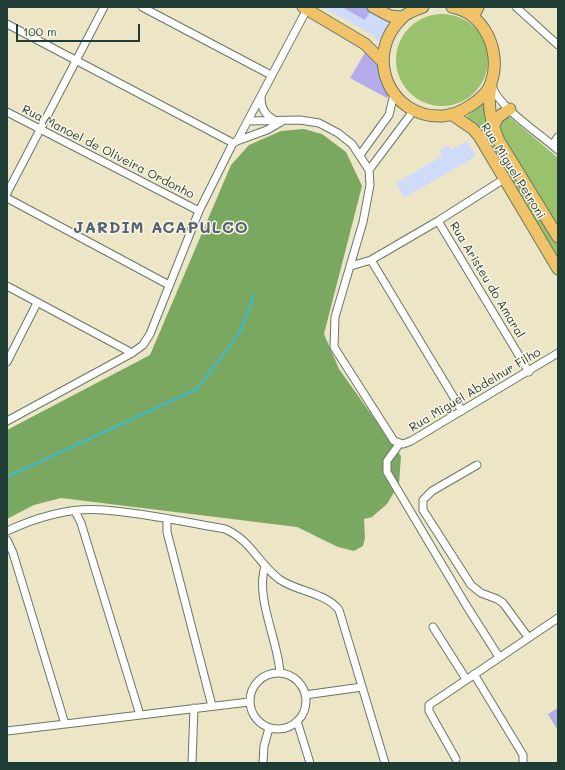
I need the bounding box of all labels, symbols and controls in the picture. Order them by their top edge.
scale bar [18,16,142,42]
text: 100 m [23,23,57,39]
street label: Rua Manoel de Oliveira Ordonho [20,102,196,202]
street label: Rua Miguel Petroni [478,120,548,222]
district label: JARDIM ACAPULCO [73,218,249,238]
street label: Rua Aristeu do Amaral [447,219,527,341]
street label: Rua Miguel Abdelnur Filho [407,345,543,435]

